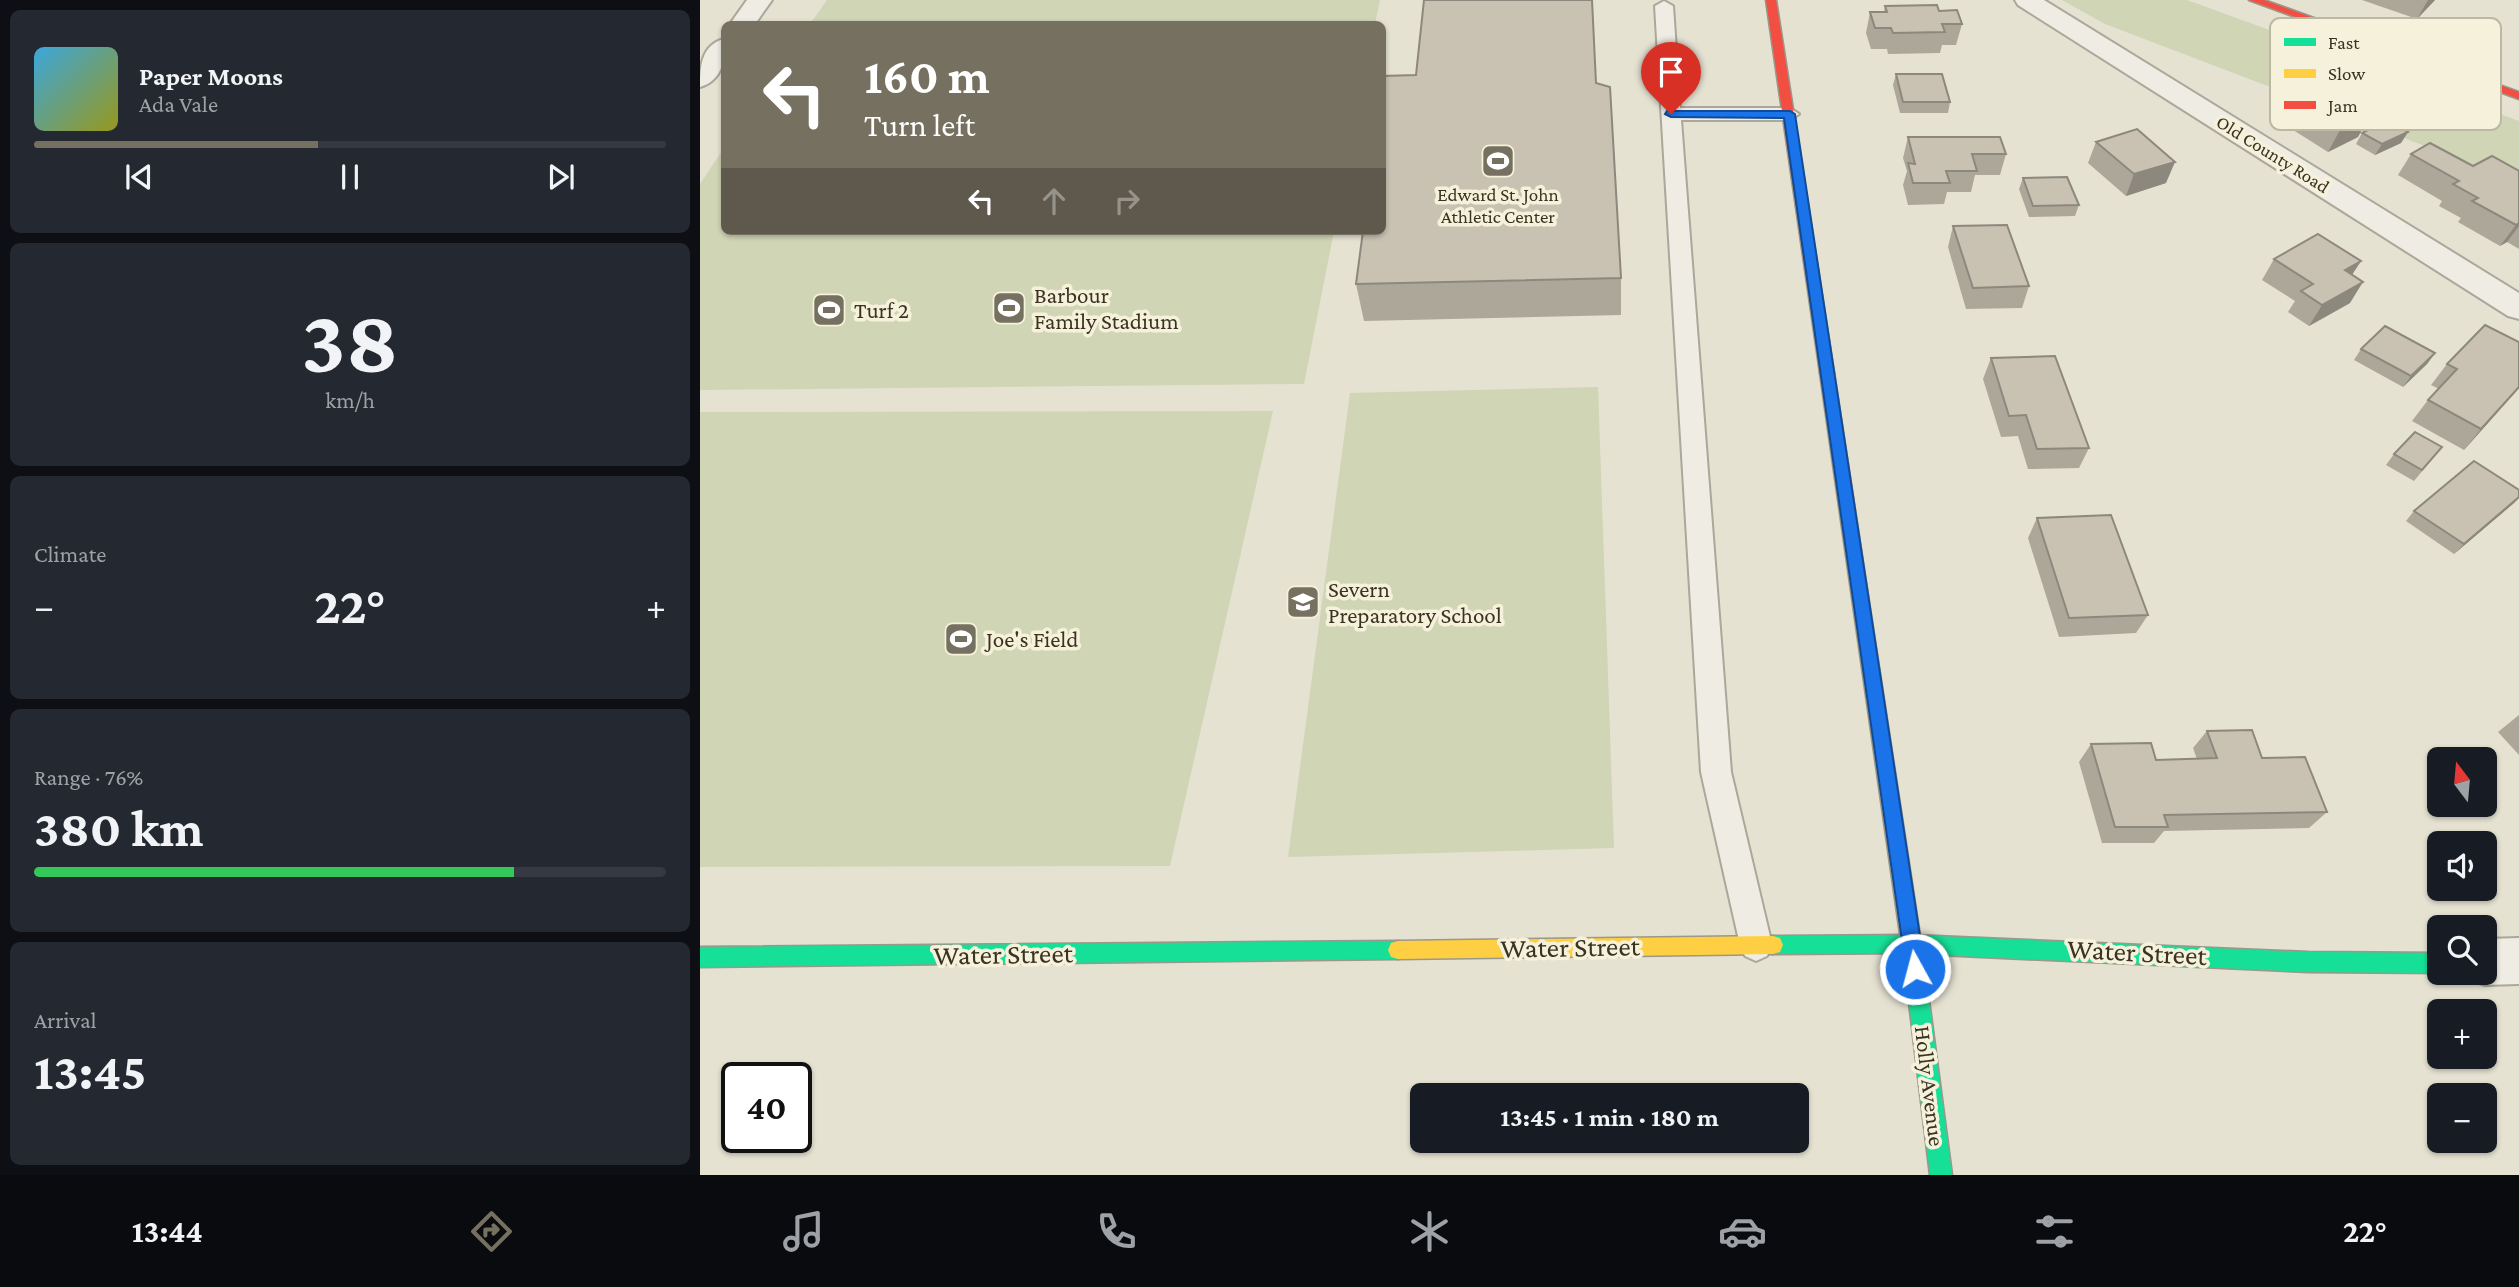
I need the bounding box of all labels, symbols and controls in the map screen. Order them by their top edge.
legend [2270,18,2501,130]
text: Fast [2328,32,2360,53]
pin [1641,42,1701,114]
icon: left [749,49,840,140]
text: 160 m [864,49,990,104]
icon: arrive [1652,53,1690,91]
text: Paper Moons [139,62,283,91]
text: Slow [2328,63,2365,84]
text: Ada Vale [139,91,218,117]
text: Jam [2326,95,2358,116]
text: Turn left [864,107,975,143]
street label: Old County Road [2213,111,2333,197]
sports icon: Edward St. John Athletic Center [1479,142,1517,180]
icon: previous [120,158,158,196]
icon: pause [331,158,369,196]
icon: next [542,158,580,196]
icon: left [962,182,1000,220]
icon: ahead [1035,182,1073,220]
icon: right [1108,182,1146,220]
place label: Edward St. John Athletic Center [1437,184,1559,227]
place label: Barbour Family Stadium [1034,282,1179,334]
sports icon: Barbour Family Stadium [990,289,1028,327]
text: 38 [301,290,399,392]
sports icon: Turf 2 [810,291,848,329]
place label: Turf 2 [854,297,909,323]
text: km/h [325,387,375,413]
text: Climate [34,541,106,567]
text: 22° [314,576,386,634]
place label: Severn Preparatory School [1328,576,1502,628]
school or university icon: Severn Preparatory School [1284,583,1322,621]
text: − [34,585,54,627]
text: + [646,585,666,627]
sports icon: Joe's Field [942,620,980,658]
place label: Joe's Field [984,626,1078,652]
north arrow [2427,747,2497,817]
map controls [2427,747,2497,1153]
text: Range · 76% [34,764,143,790]
text: 380 km [34,799,204,857]
button: sound [2427,831,2497,901]
button: search [2427,915,2497,985]
street label: Water Street [1500,930,1641,964]
position arrow [1878,932,1952,1006]
street label: Water Street [2066,933,2208,971]
street label: Water Street [933,937,1074,971]
button: + [2427,999,2497,1069]
text: Arrival [34,1007,97,1033]
street label: Holly Avenue [1910,1024,1950,1148]
text: 13:45 [34,1042,147,1100]
speed limit sign: 40 [721,1062,812,1153]
button: − [2427,1083,2497,1153]
text: 13:45 · 1 min · 180 m [1500,1103,1719,1132]
icon: directions [467,1207,516,1256]
icon: music [779,1207,828,1256]
icon: phone [1092,1207,1141,1256]
icon: climate [1405,1207,1454,1256]
icon: car [1718,1207,1767,1256]
icon: filters [2030,1207,2079,1256]
text: 13:44 [132,1213,203,1249]
text: 22° [2343,1213,2387,1249]

